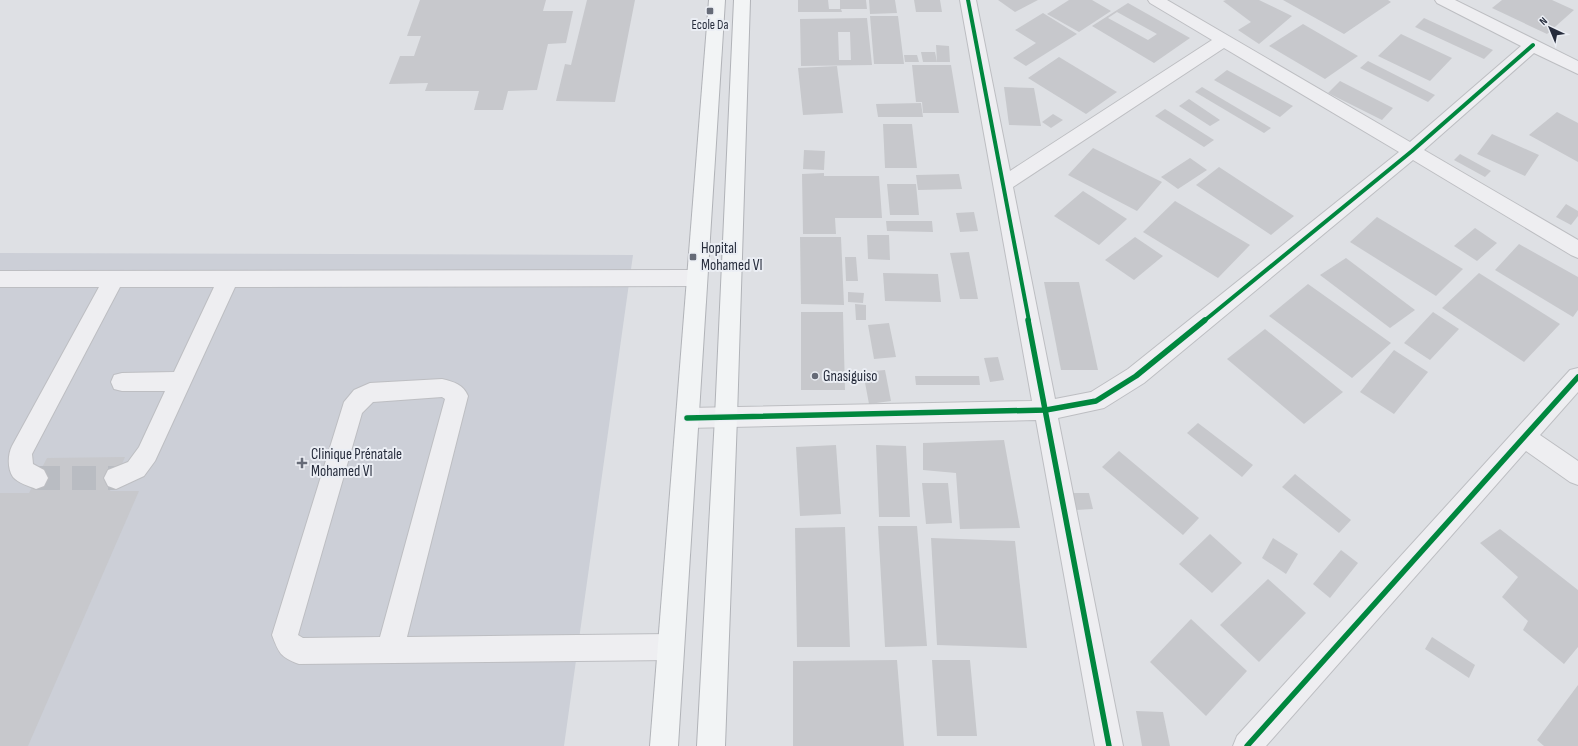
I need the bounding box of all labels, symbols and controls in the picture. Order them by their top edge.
marker: Ecole Da [705,6,715,16]
north arrow [1530,8,1570,48]
text: N [1537,14,1550,28]
place label: Ecole Da [692,17,728,33]
place label: Hopital Mohamed VI [701,239,762,275]
marker: Hopital Mohamed VI [688,252,698,262]
place label: Gnasiguiso [823,367,878,386]
marker: Gnasiguiso [810,371,820,381]
place label: Clinique Prénatale Mohamed VI [311,445,402,481]
marker: Clinique Prénatale Mohamed VI [296,457,308,469]

